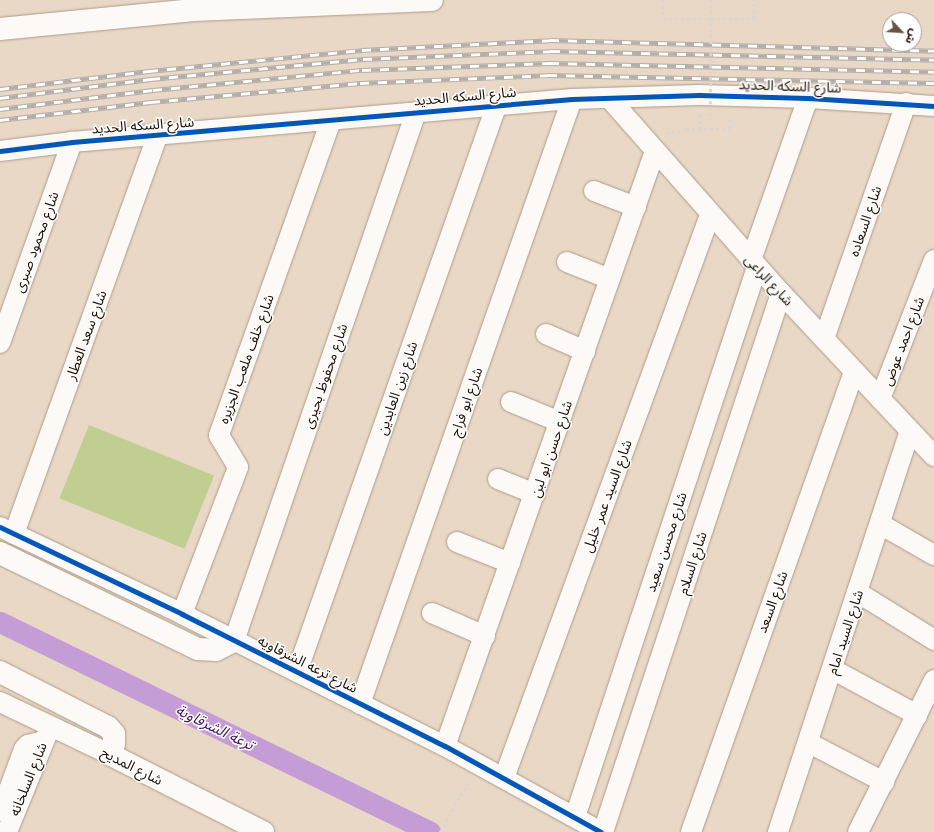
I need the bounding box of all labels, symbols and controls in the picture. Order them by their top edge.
north arrow [882,12,922,52]
text: ش [902,27,922,46]
street label: شارع السكه الحديد [738,76,842,96]
street label: شارع السكه الحديد [413,83,517,109]
street label: شارع السكه الحديد [91,113,195,137]
street label: شارع السعاده [845,183,885,259]
street label: شارع محمود صبرى [10,189,62,295]
street label: شارع الراعى [741,251,797,309]
street label: شارع سعد العطار [62,288,110,382]
street label: شارع خلف ملعب الجزيره [215,292,277,426]
street label: شارع احمد عوض [878,294,928,388]
street label: شارع محفوظ بحيرى [299,321,351,431]
street label: شارع زين العابدين [373,339,421,437]
street label: شارع ابو فراج [446,365,486,439]
street label: شارع حسن ابو لبن [527,398,575,500]
street label: شارع السيد عمر خليل [579,437,635,555]
street label: شارع محسن سعيد [642,490,690,594]
street label: شارع السلام [674,529,710,597]
street label: شارع السعد [753,569,791,635]
street label: شارع السيد امام [823,588,867,676]
street label: شارع ترعه الشرقاويه [255,632,361,696]
water label: ترعة الشرقاوية [173,700,257,754]
street label: شارع السلخانه [6,740,50,818]
street label: شارع المديح [98,743,166,789]

